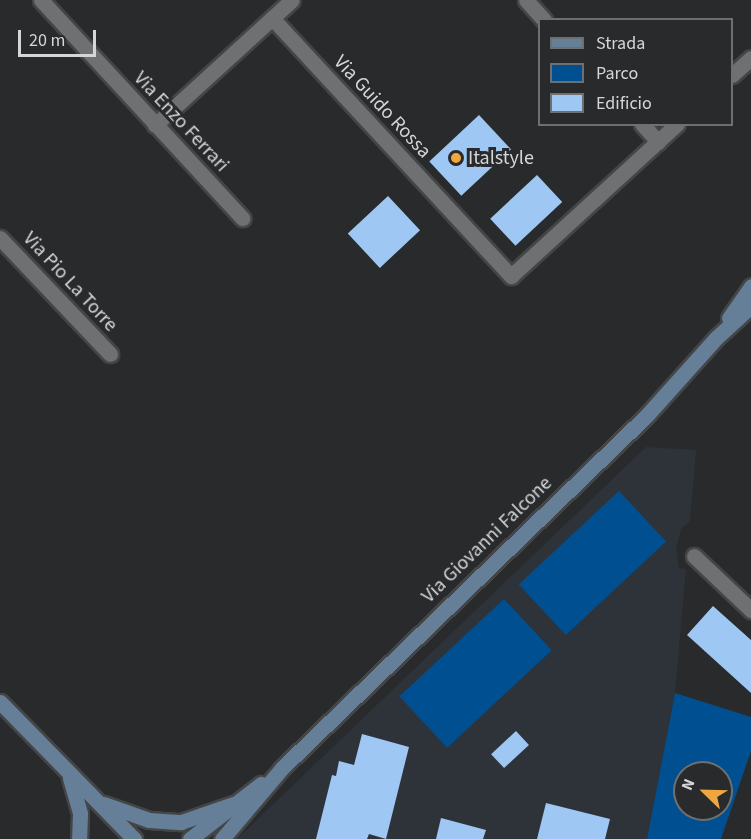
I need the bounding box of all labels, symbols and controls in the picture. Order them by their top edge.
scale bar [21,18,99,56]
legend [538,18,733,126]
text: 20 m [29,28,65,53]
text: Strada [596,31,645,56]
street label: Via Guido Rossa [328,50,436,164]
text: Parco [596,61,638,86]
street label: Via Enzo Ferrari [128,67,234,177]
text: Edificio [596,91,652,116]
place label: Italstyle [468,146,534,170]
marker: Italstyle [449,151,463,165]
street label: Via Pio La Torre [18,227,122,337]
street label: Via Giovanni Falcone [417,472,557,608]
north arrow [673,761,733,821]
text: N [676,776,700,794]

